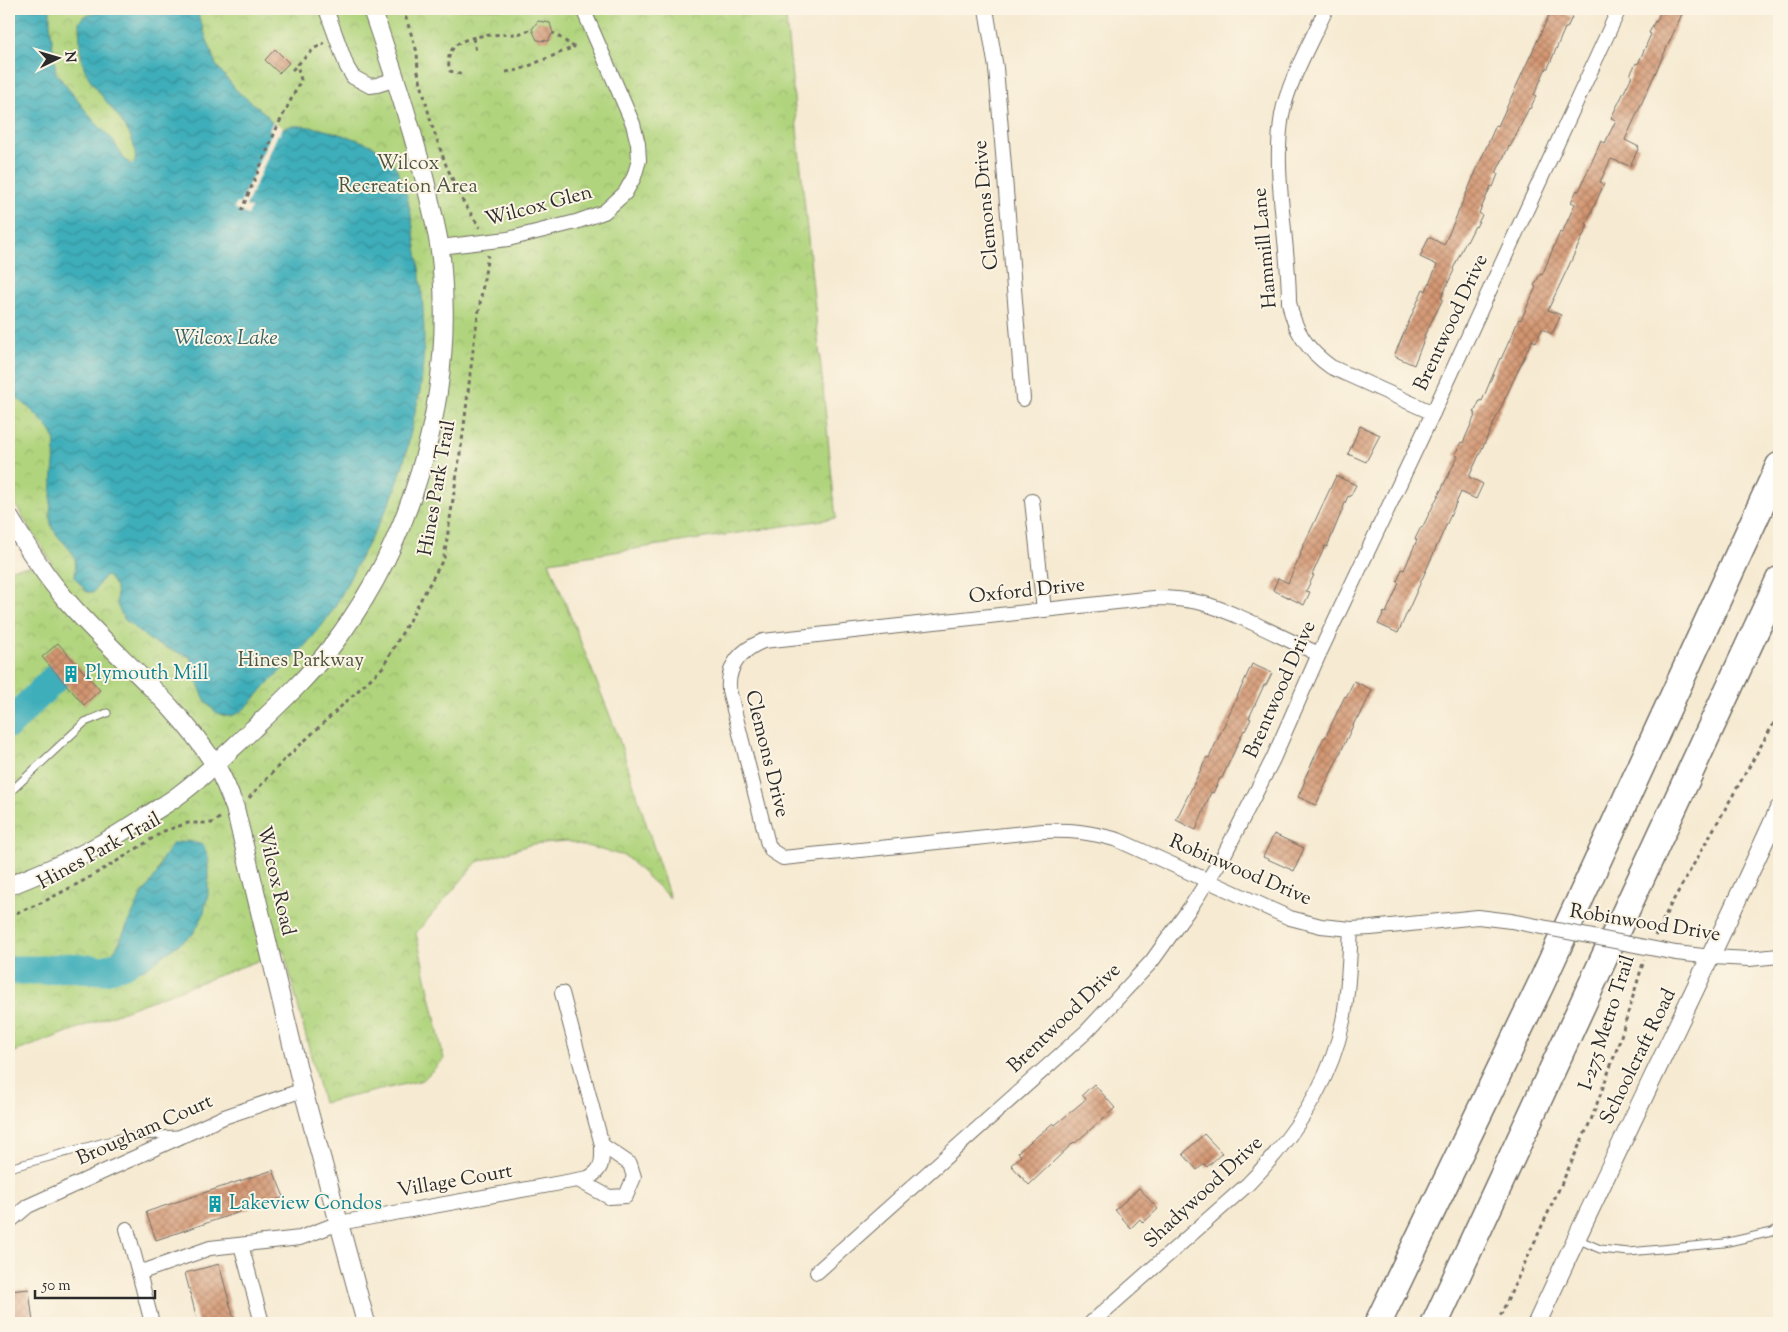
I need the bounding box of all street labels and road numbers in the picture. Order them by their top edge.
street label: Clemons Drive [967,139,1007,271]
street label: Wilcox Glen [482,179,596,235]
street label: Hammill Lane [1246,186,1286,310]
street label: Brentwood Drive [1408,250,1496,396]
street label: Hines Park Trail [412,417,464,558]
street label: Oxford Drive [968,571,1086,613]
street label: Brentwood Drive [1238,617,1324,763]
street label: Clemons Drive [736,687,796,821]
street label: Hines Park Trail [33,806,167,898]
street label: Wilcox Road [248,823,302,939]
street label: Robinwood Drive [1164,828,1316,914]
street label: Robinwood Drive [1568,898,1722,950]
street label: I-275 Metro Trail [1572,951,1644,1094]
street label: Brentwood Drive [1002,957,1128,1081]
street label: Schoolcraft Road [1593,984,1685,1130]
street label: Brougham Court [72,1088,218,1174]
street label: Shadywood Drive [1138,1130,1270,1256]
street label: Village Court [395,1158,515,1206]

